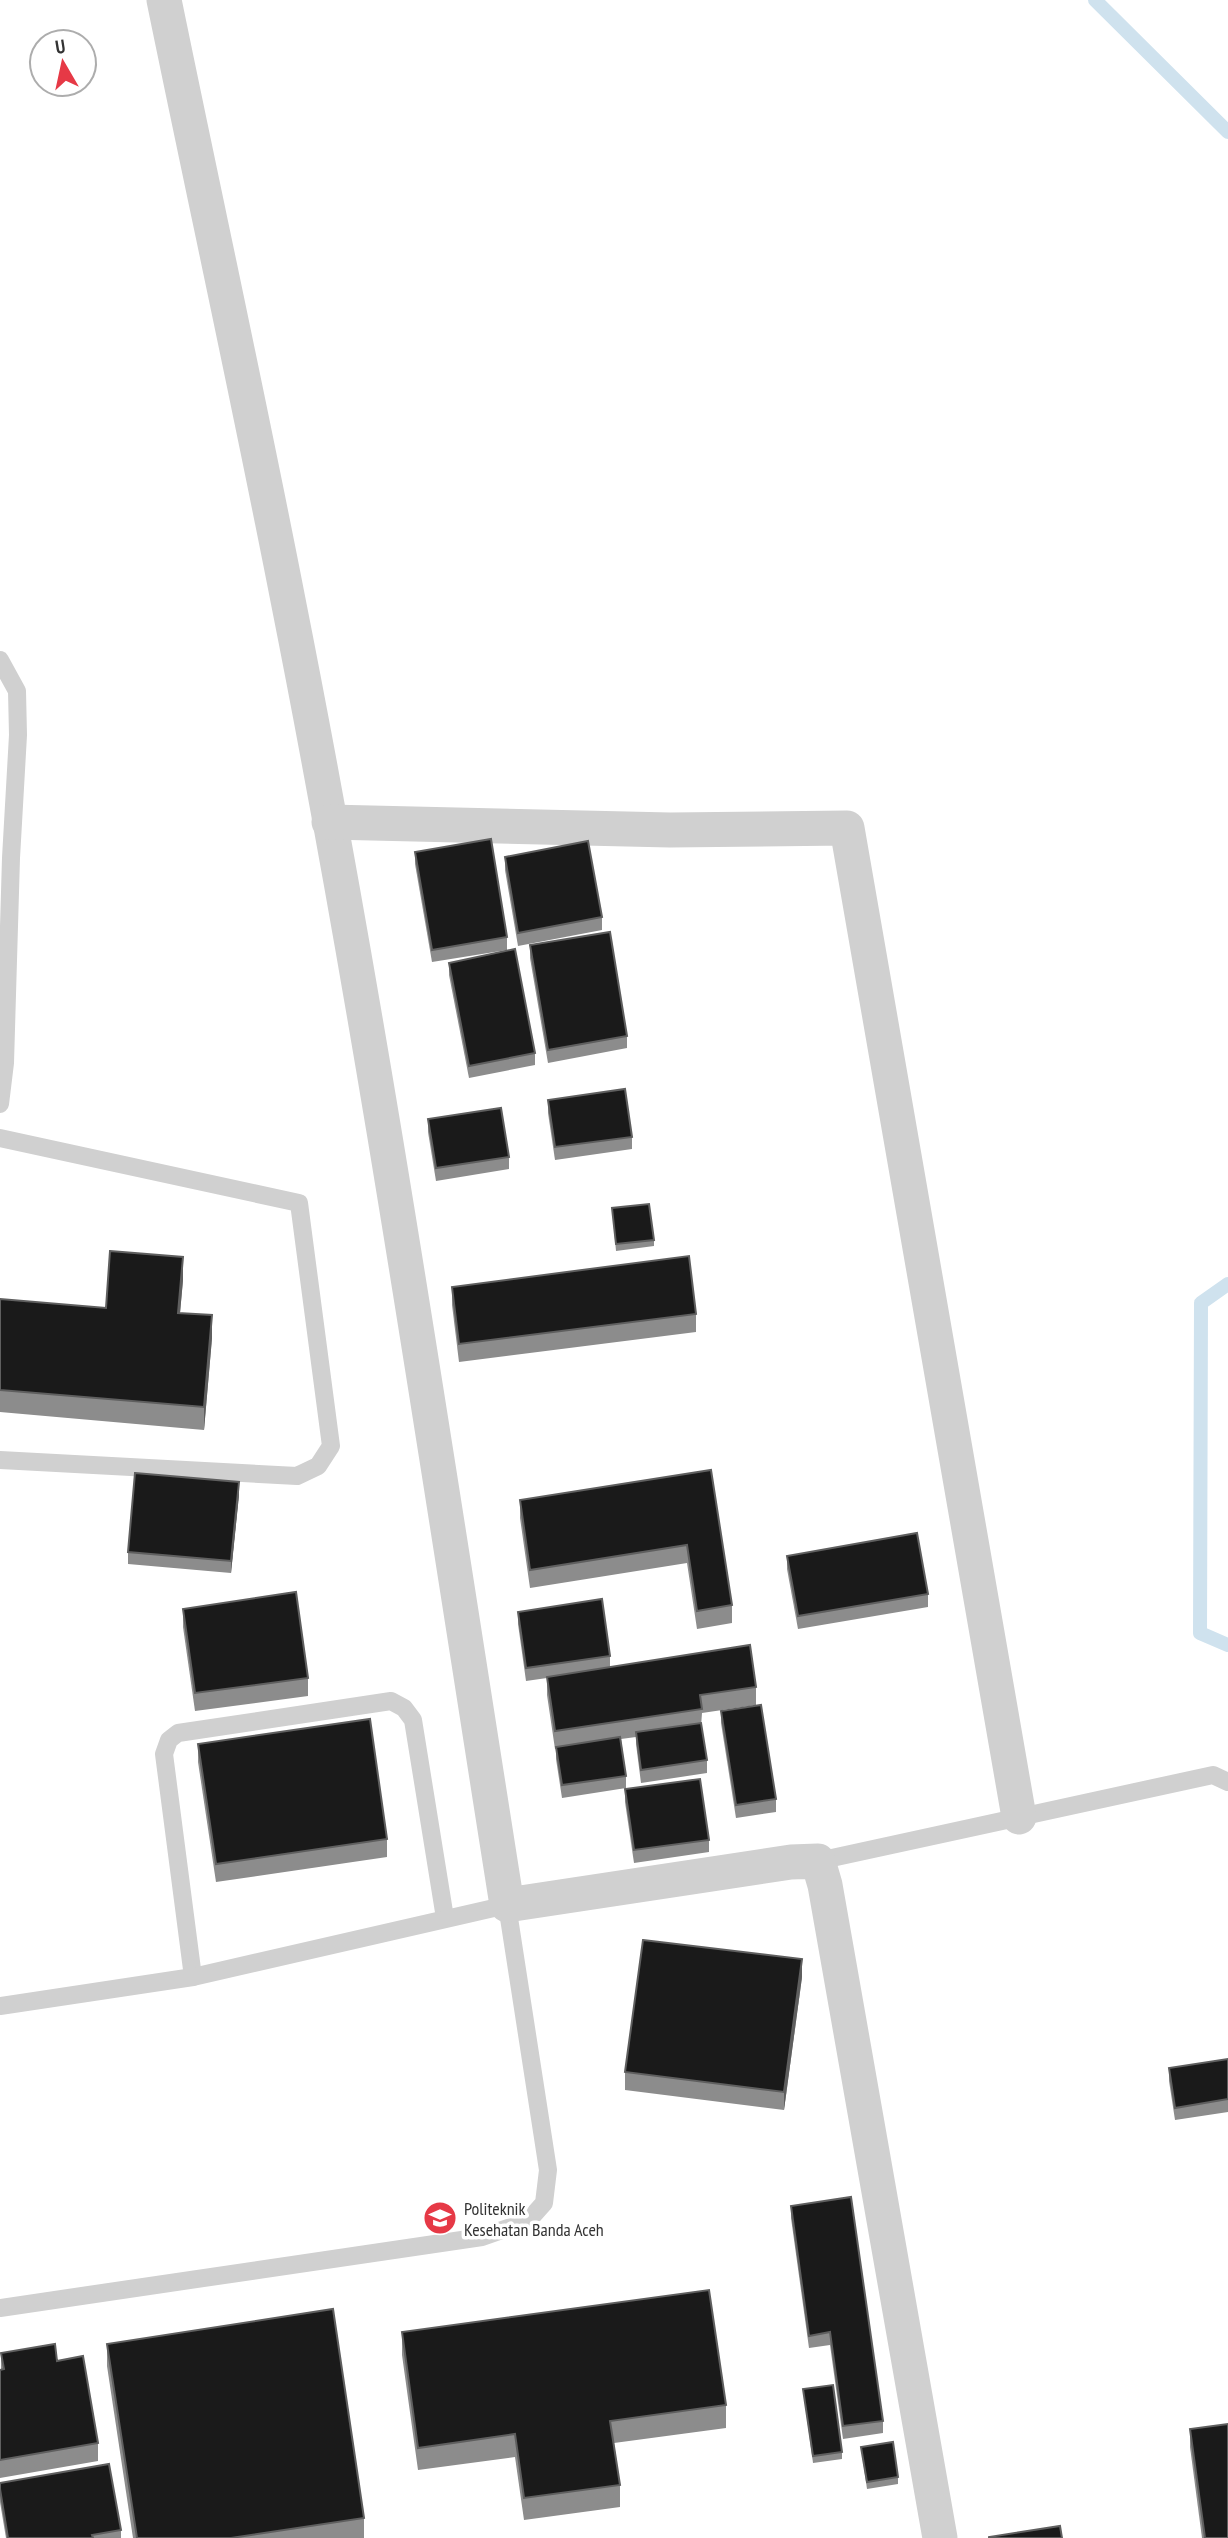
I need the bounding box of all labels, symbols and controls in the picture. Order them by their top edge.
north arrow [28,28,98,98]
text: U [54,34,67,59]
place label: Politeknik Kesehatan Banda Aceh [464,2197,604,2241]
school or university icon: Politeknik Kesehatan Banda Aceh [421,2199,459,2237]

